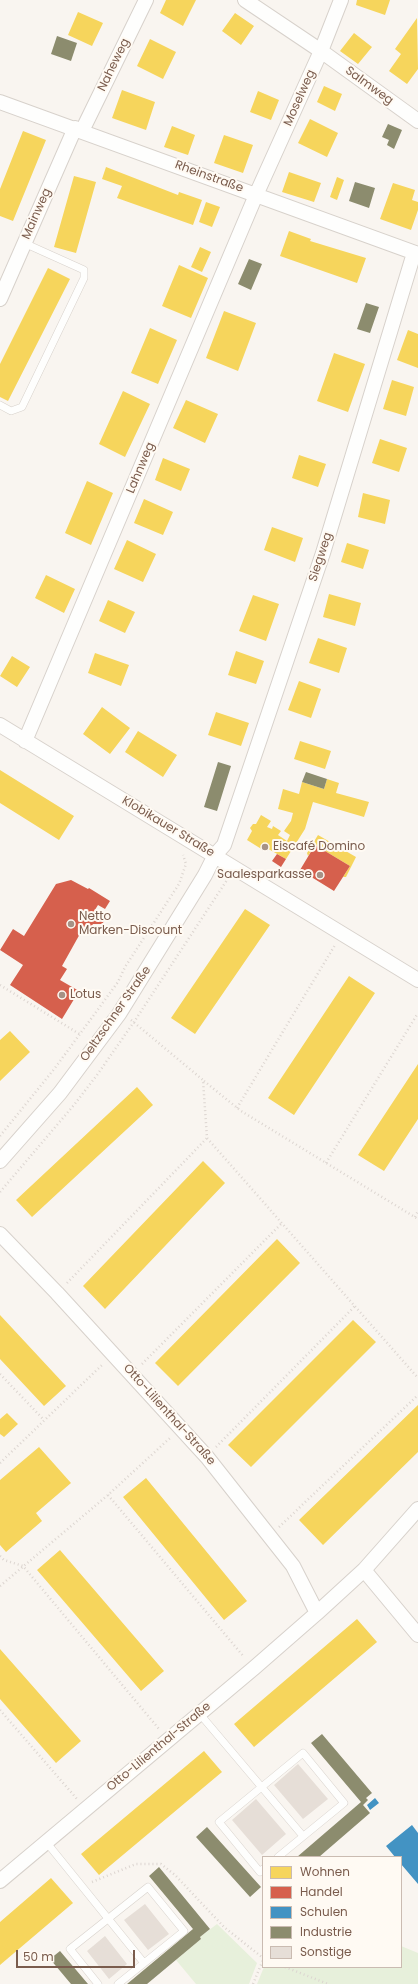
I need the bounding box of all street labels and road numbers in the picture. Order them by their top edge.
street label: Naheweg [95,36,133,94]
street label: Salmweg [342,64,396,108]
street label: Moselweg [281,68,319,128]
street label: Rheinstraße [173,158,245,196]
street label: Mainweg [19,186,55,242]
street label: Lahnweg [124,440,158,496]
street label: Siegweg [306,531,336,583]
street label: Klobikauer Straße [119,794,217,860]
street label: Oeltzschner Straße [78,963,154,1065]
street label: Otto-Lilienthal-Straße [120,1362,218,1468]
street label: Otto-Lilienthal-Straße [104,1699,214,1795]

